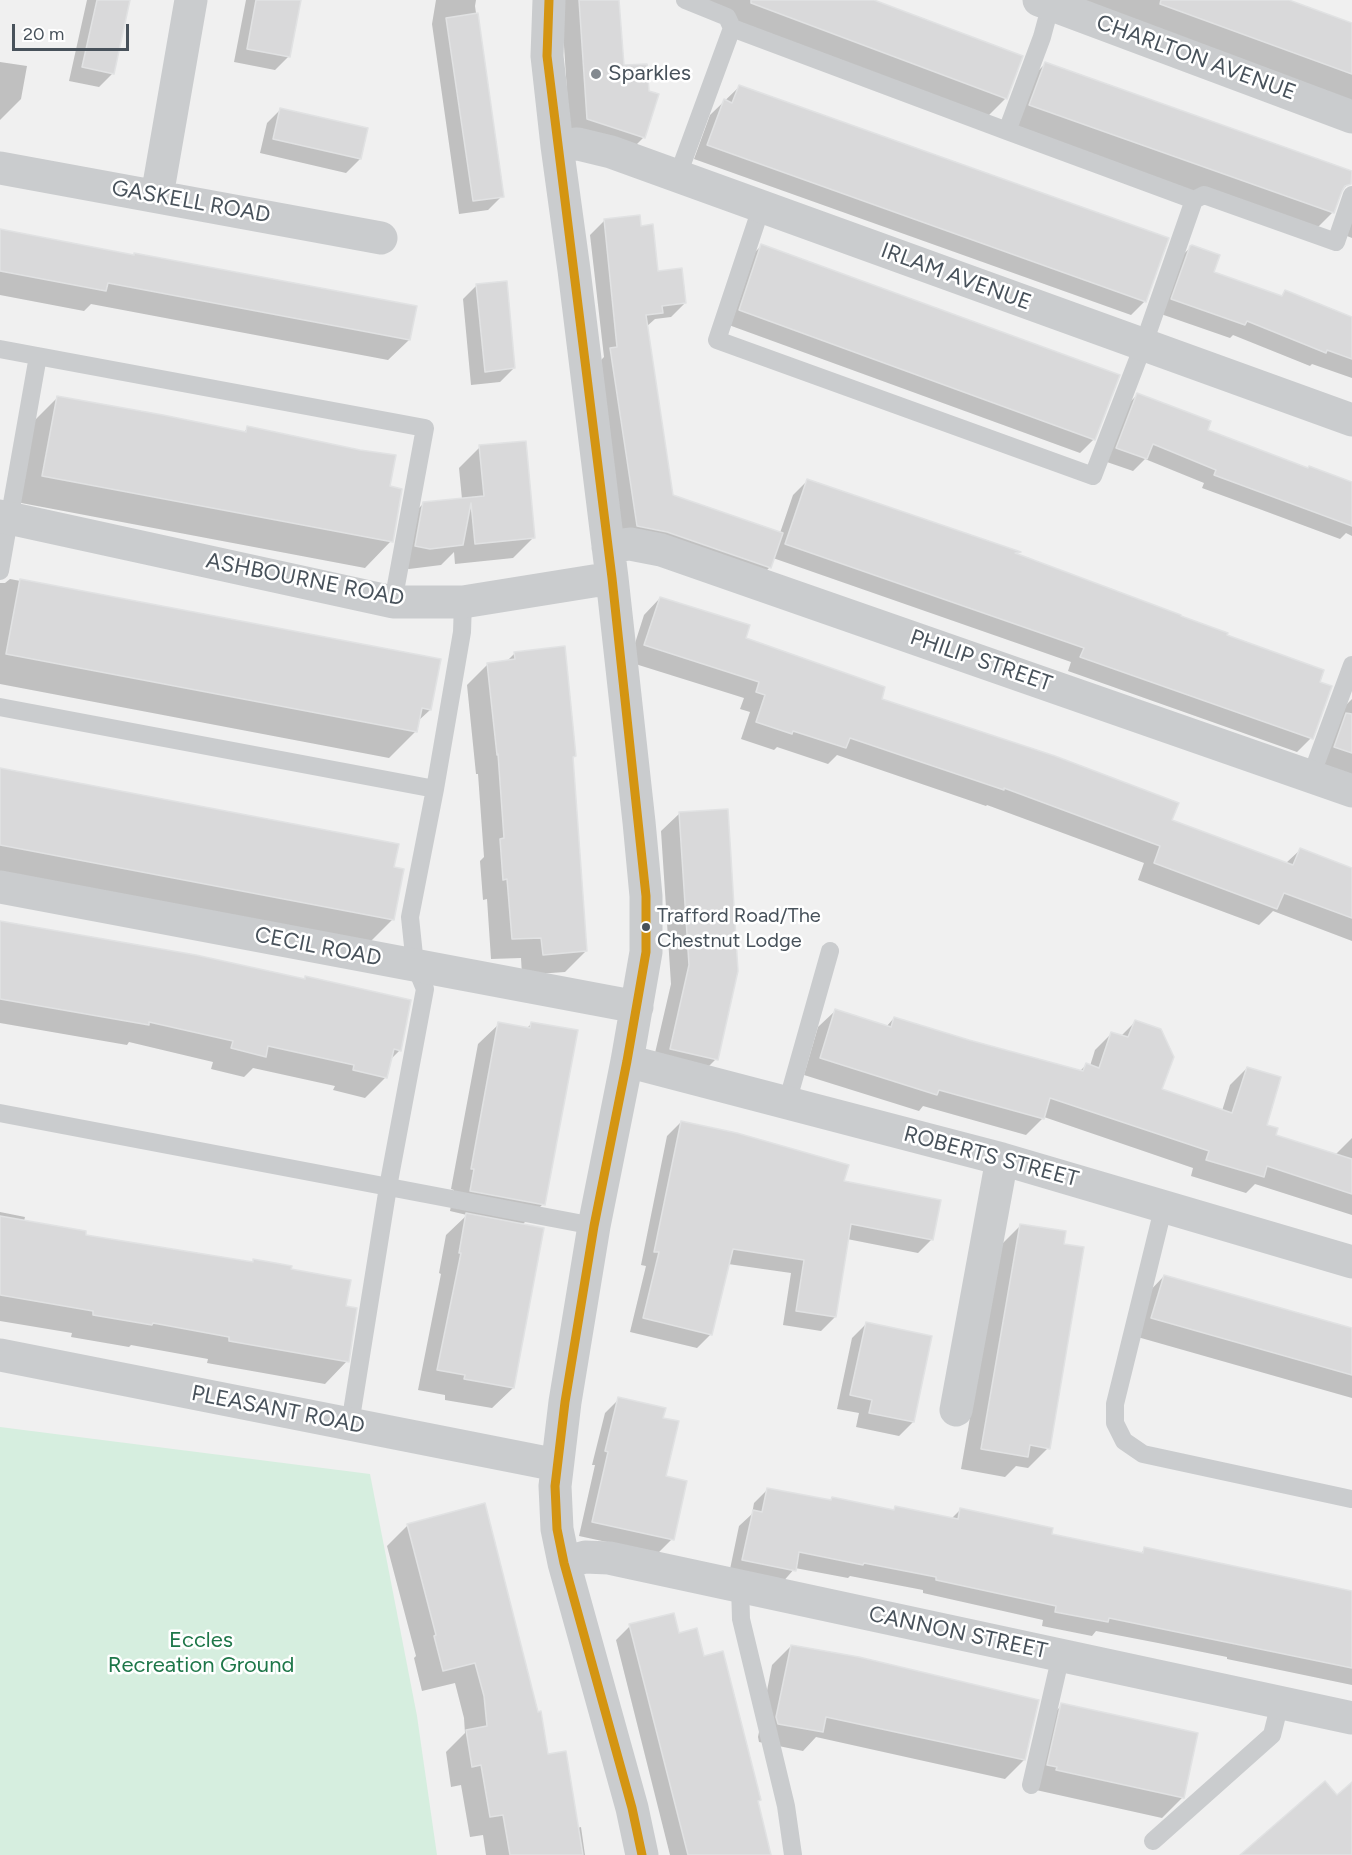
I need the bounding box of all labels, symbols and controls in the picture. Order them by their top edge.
street label: CHARLTON AVENUE [1093,10,1299,106]
scale bar [15,12,132,50]
text: 20 m [23,23,64,45]
place label: Sparkles [608,61,691,87]
marker: Sparkles [589,67,603,81]
street label: GASKELL ROAD [110,175,272,229]
street label: IRLAM AVENUE [877,238,1035,316]
street label: ASHBOURNE ROAD [204,548,406,612]
street label: PHILIP STREET [907,624,1055,698]
place label: Trafford Road/The Chestnut Lodge [657,904,821,951]
marker: Trafford Road/The Chestnut Lodge [640,921,652,933]
street label: CECIL ROAD [252,922,384,972]
street label: ROBERTS STREET [901,1121,1081,1193]
street label: PLEASANT ROAD [189,1380,367,1440]
street label: CANNON STREET [866,1601,1050,1665]
park label: Eccles Recreation Ground [108,1628,294,1680]

